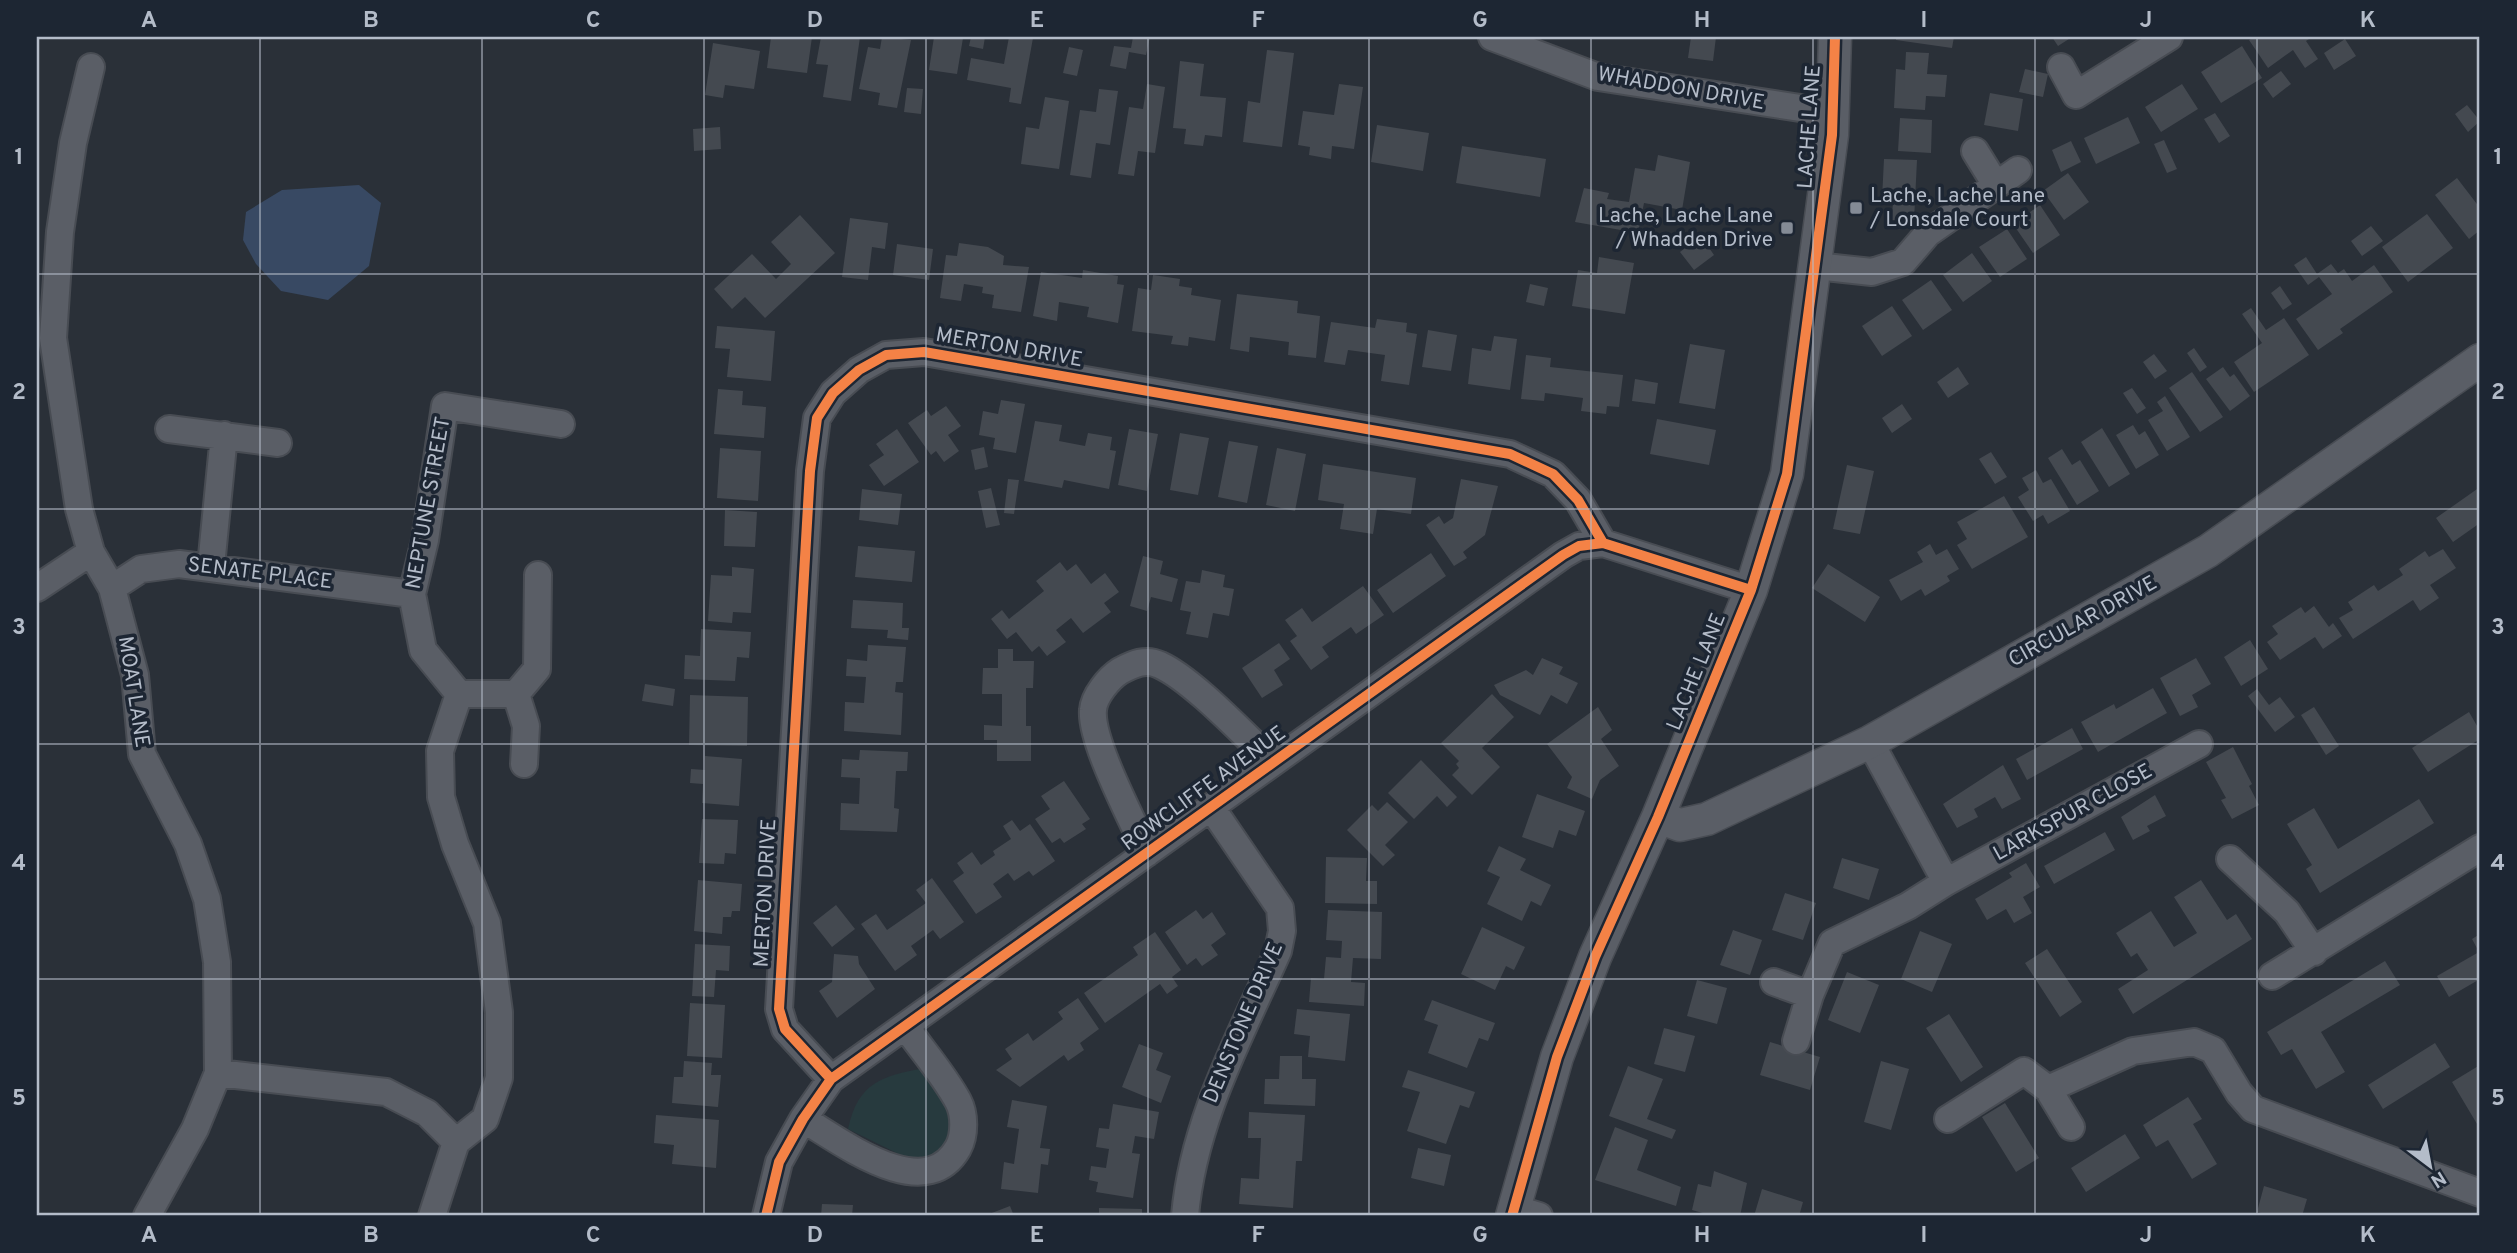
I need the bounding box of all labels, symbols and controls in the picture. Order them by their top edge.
text: A [141,7,157,36]
text: B [363,7,379,36]
text: C [586,7,600,36]
text: D [807,7,823,36]
text: E [1030,7,1044,36]
text: F [1251,7,1265,36]
text: G [1472,7,1488,36]
text: H [1694,7,1710,36]
text: I [1921,7,1927,36]
text: J [2140,7,2152,36]
text: K [2360,7,2376,36]
street label: WHADDON DRIVE [1595,61,1767,117]
street label: LACHE LANE [1792,64,1828,190]
text: 1 [14,144,24,173]
text: 1 [2493,144,2503,173]
place label: Lache, Lache Lane / Lonsdale Court [1869,183,2045,234]
marker: Lache, Lache Lane / Lonsdale Court [1848,200,1864,216]
place label: Lache, Lache Lane / Whadden Drive [1598,203,1773,254]
marker: Lache, Lache Lane / Whadden Drive [1779,220,1795,236]
street label: MERTON DRIVE [933,322,1085,374]
text: 2 [12,379,26,408]
text: 2 [2491,379,2505,408]
street label: NEPTUNE STREET [401,415,457,591]
street label: SENATE PLACE [186,552,334,596]
street label: CIRCULAR DRIVE [2004,570,2162,674]
street label: LACHE LANE [1661,609,1733,735]
text: 3 [12,614,26,643]
text: 3 [2491,614,2505,643]
street label: MOAT LANE [111,634,155,750]
street label: ROWCLIFFE AVENUE [1116,720,1292,858]
street label: LARKSPUR CLOSE [1989,758,2157,868]
street label: MERTON DRIVE [749,818,783,968]
text: 4 [12,850,26,879]
text: 4 [2491,850,2505,879]
street label: DENSTONE DRIVE [1198,938,1290,1108]
text: 5 [12,1085,26,1114]
text: 5 [2491,1085,2505,1114]
north arrow [2394,1130,2464,1200]
text: N [2426,1165,2450,1193]
text: A [141,1222,157,1251]
text: B [363,1222,379,1251]
text: C [586,1222,600,1251]
text: D [807,1222,823,1251]
text: E [1030,1222,1044,1251]
text: F [1251,1222,1265,1251]
text: G [1472,1222,1488,1251]
text: H [1694,1222,1710,1251]
text: I [1921,1222,1927,1251]
text: J [2140,1222,2152,1251]
text: K [2360,1222,2376,1251]

